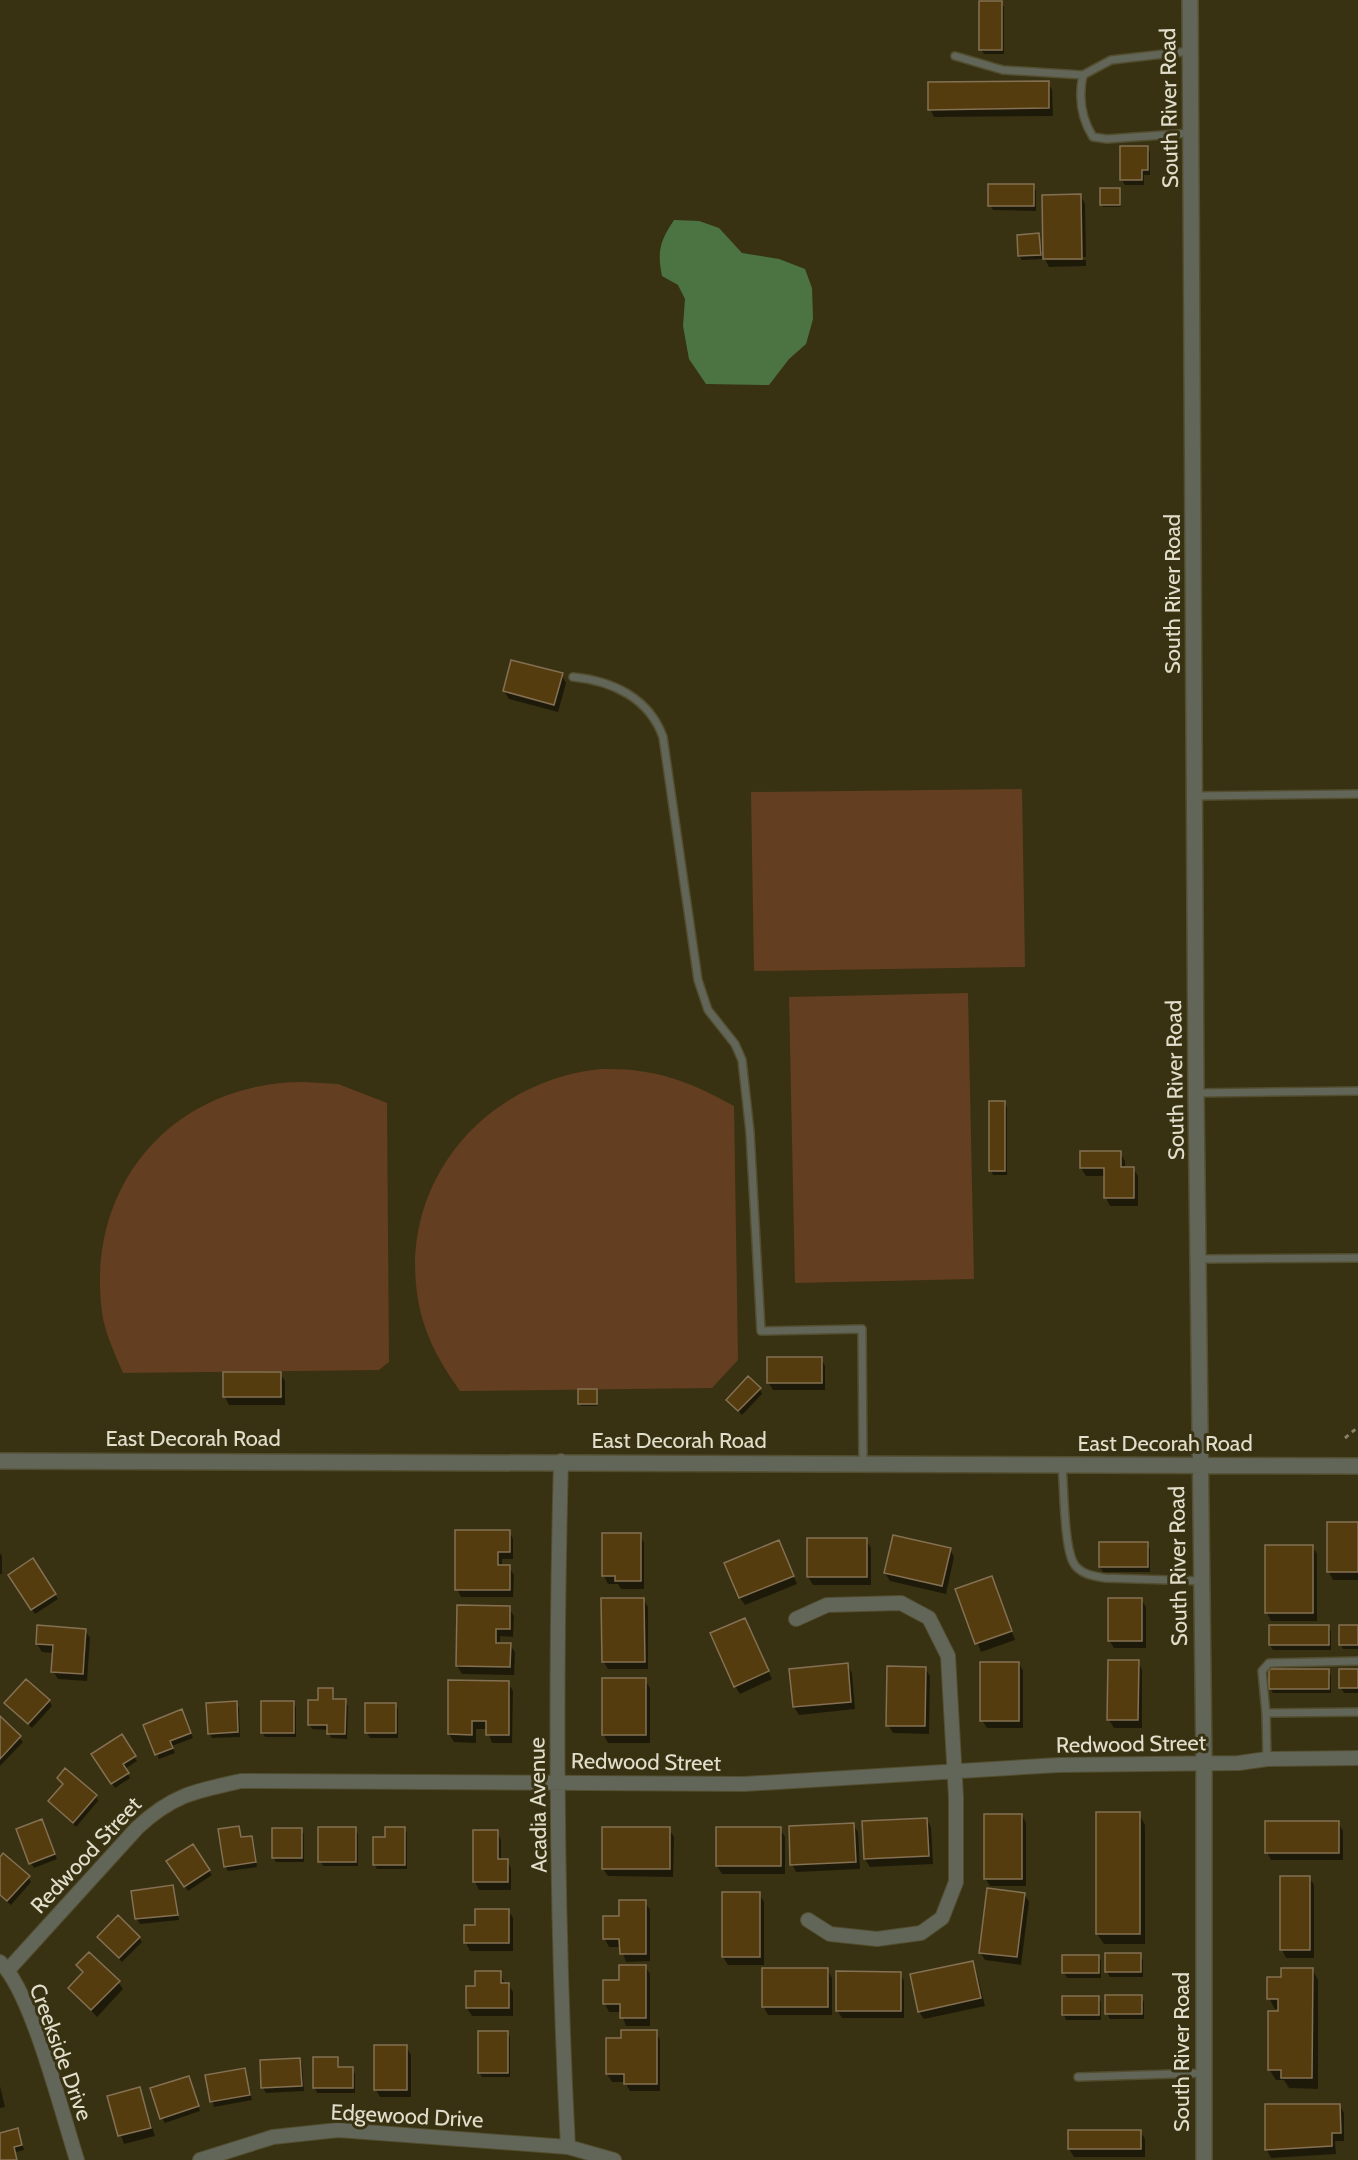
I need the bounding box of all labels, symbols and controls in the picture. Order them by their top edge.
street label: South River Road [1154,28,1184,188]
street label: South River Road [1159,514,1186,674]
street label: South River Road [1160,1000,1190,1160]
street label: East Decorah Road [105,1425,281,1452]
street label: East Decorah Road [591,1427,767,1454]
street label: East Decorah Road [1077,1430,1253,1457]
street label: South River Road [1163,1486,1193,1646]
street label: Redwood Street [1056,1729,1207,1759]
street label: Acadia Avenue [523,1737,553,1873]
street label: Redwood Street [571,1747,722,1777]
street label: Redwood Street [25,1790,147,1919]
street label: South River Road [1168,1972,1195,2132]
street label: Creekside Drive [24,1980,98,2124]
street label: Edgewood Drive [330,2099,484,2133]

